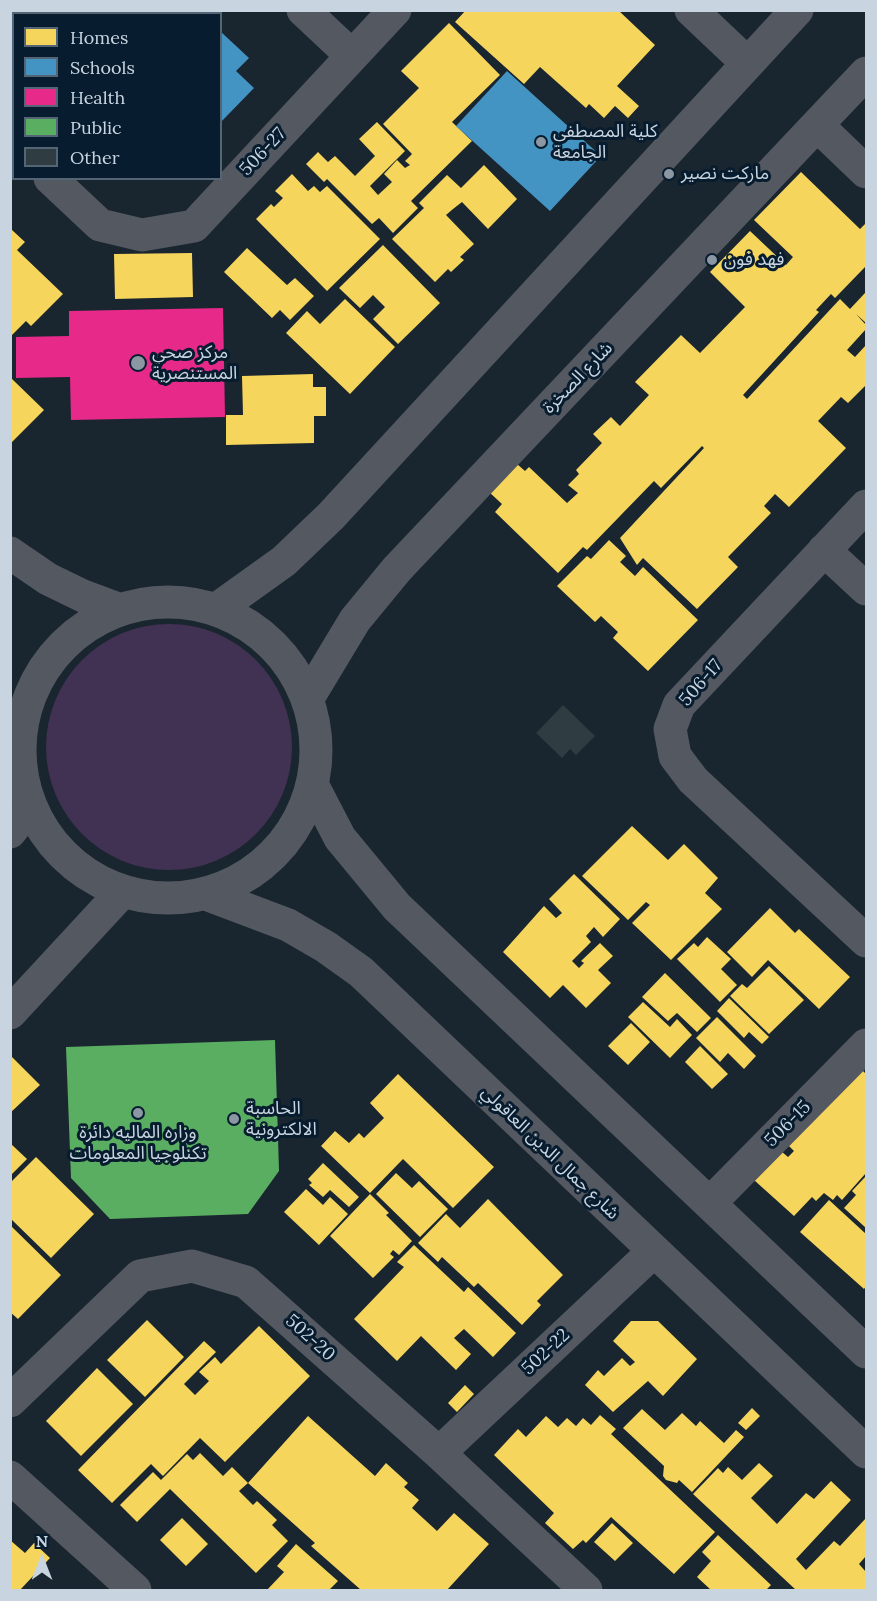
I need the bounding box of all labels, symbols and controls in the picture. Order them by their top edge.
legend [12,12,222,180]
text: Homes [70,26,128,49]
text: Schools [70,56,135,79]
text: Health [70,86,125,109]
text: Public [70,116,122,139]
place label: كلية المصطفى الجامعة [553,121,657,164]
street label: 506-27 [235,124,291,180]
marker: كلية المصطفى الجامعة [534,135,548,149]
text: Other [70,146,120,169]
place label: ماركت نصير [681,163,769,185]
marker: ماركت نصير [662,167,676,181]
place label: فهد فون [724,249,784,271]
marker: فهد فون [705,253,719,267]
street label: شارع الصخرة [539,338,617,418]
place label: مركز صحي المستنصرية [152,342,237,385]
marker: مركز صحي المستنصرية [129,354,147,372]
street label: 506-17 [675,655,727,711]
street label: شارع جمال الدين العاقولي [477,1082,623,1224]
street label: 506-15 [761,1097,815,1151]
place label: الحاسبة الالكترونية [246,1098,317,1140]
marker: وزاره الماليه دائرة تكنلوجيا المعلومات [131,1106,145,1120]
marker: الحاسبة الالكترونية [227,1112,241,1126]
place label: وزاره الماليه دائرة تكنلوجيا المعلومات [69,1122,207,1164]
street label: 502-20 [281,1310,339,1366]
street label: 502-22 [518,1324,574,1380]
north arrow [12,1529,72,1589]
text: N [36,1531,48,1551]

